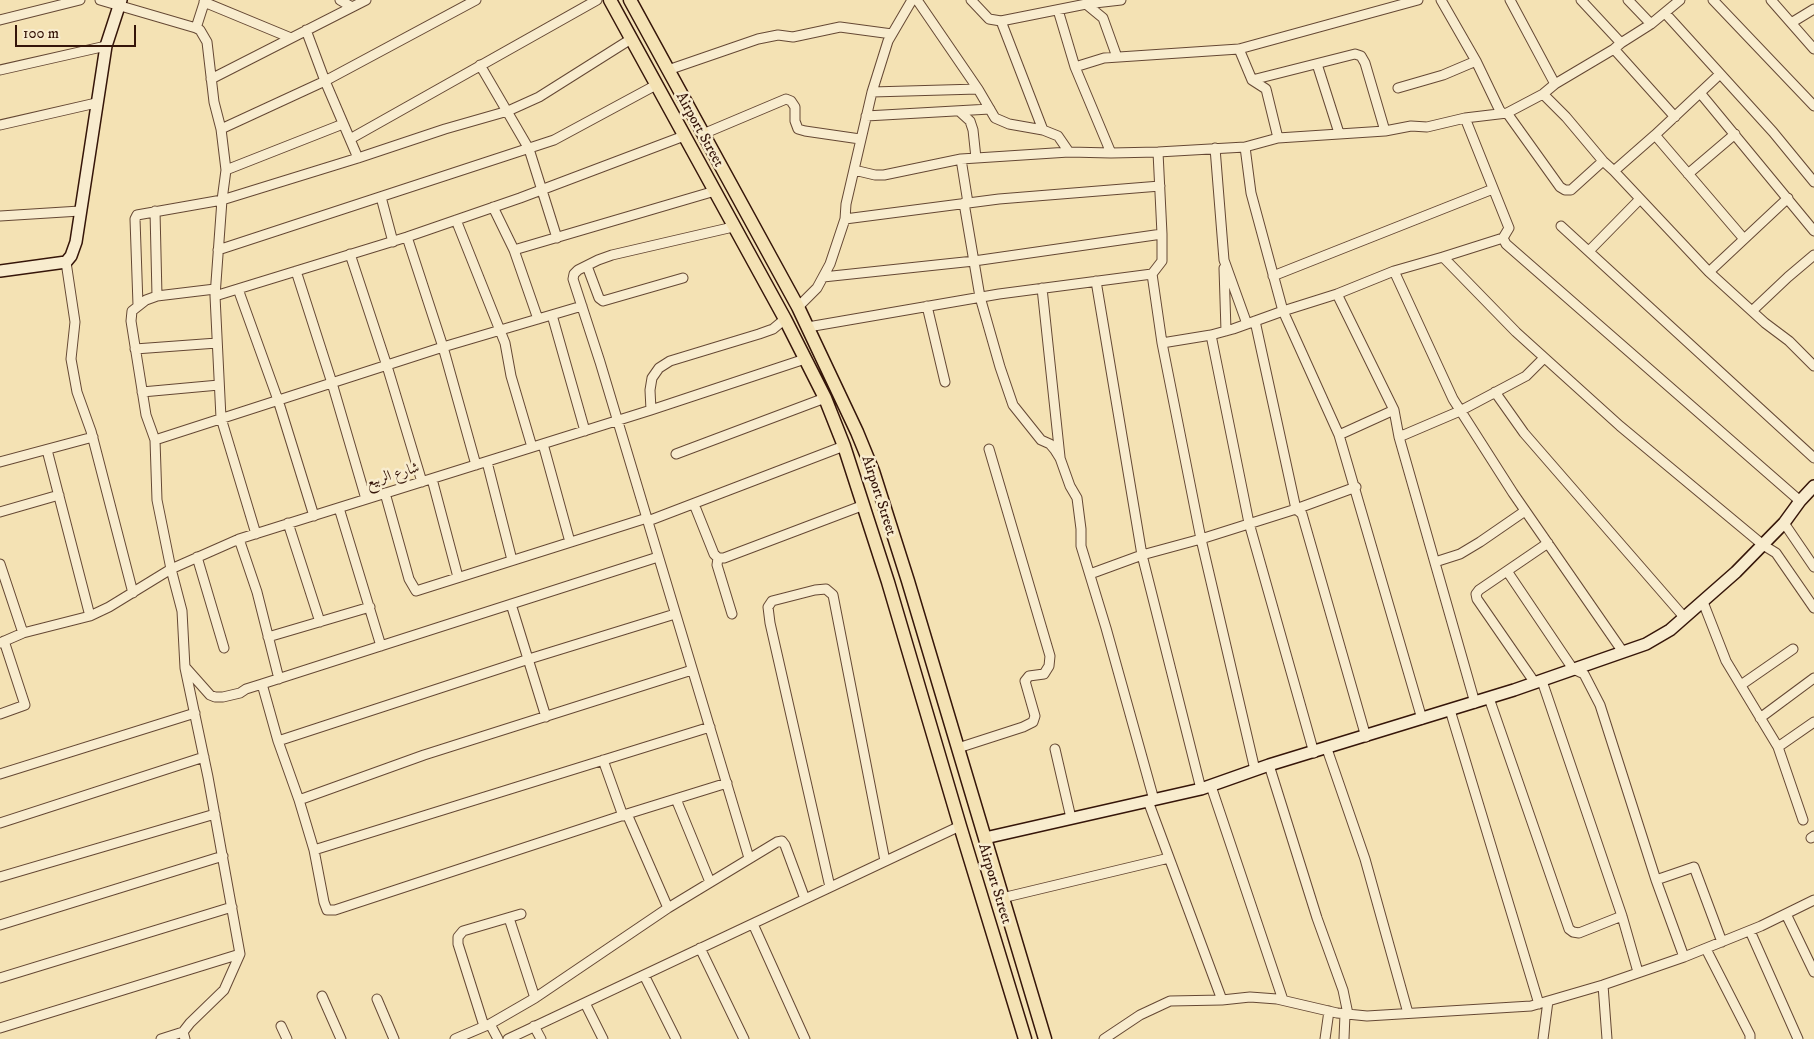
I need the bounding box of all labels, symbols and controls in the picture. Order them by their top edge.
scale bar [18,15,139,47]
text: 100 m [23,24,59,43]
street label: Airport Street [671,89,727,171]
street label: Airport Street [857,454,899,538]
street label: شارع الربيع [364,459,422,493]
street label: Airport Street [973,842,1015,926]

